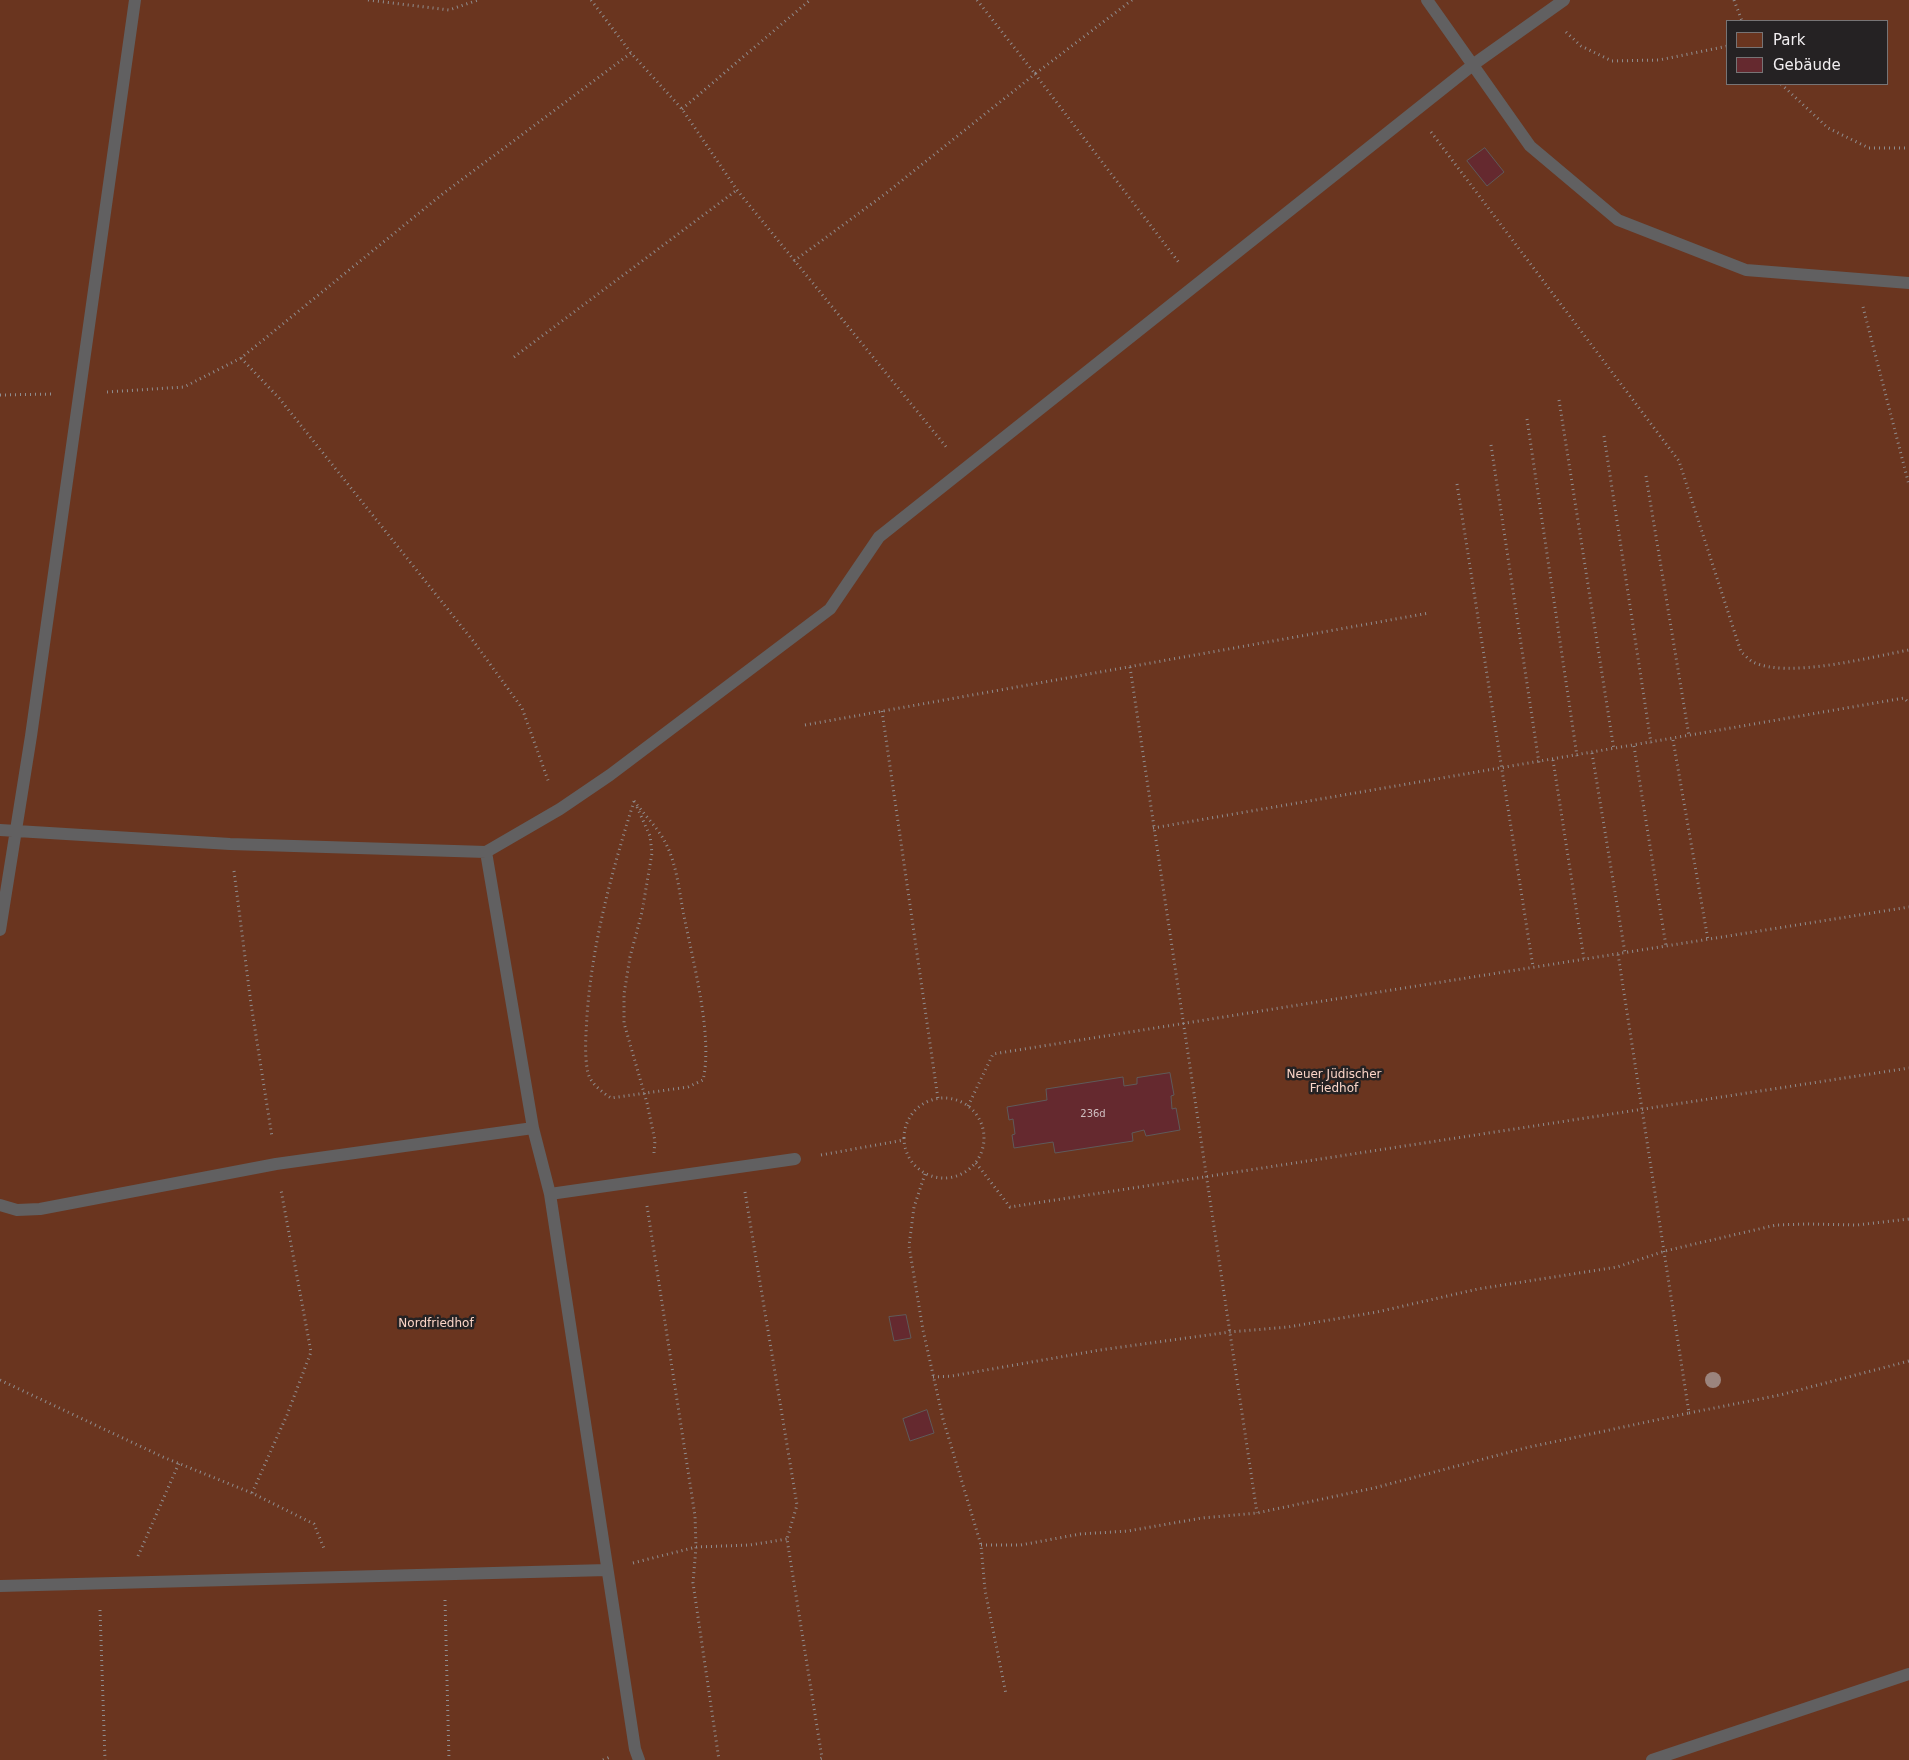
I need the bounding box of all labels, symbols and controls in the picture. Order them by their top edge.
legend [1726,20,1889,85]
text: Park [1773,31,1805,49]
text: Gebäude [1773,56,1841,74]
park label: Neuer Jüdischer Friedhof [1287,1068,1381,1096]
house number: 236d [1080,1108,1106,1120]
park label: Nordfriedhof [398,1317,474,1331]

